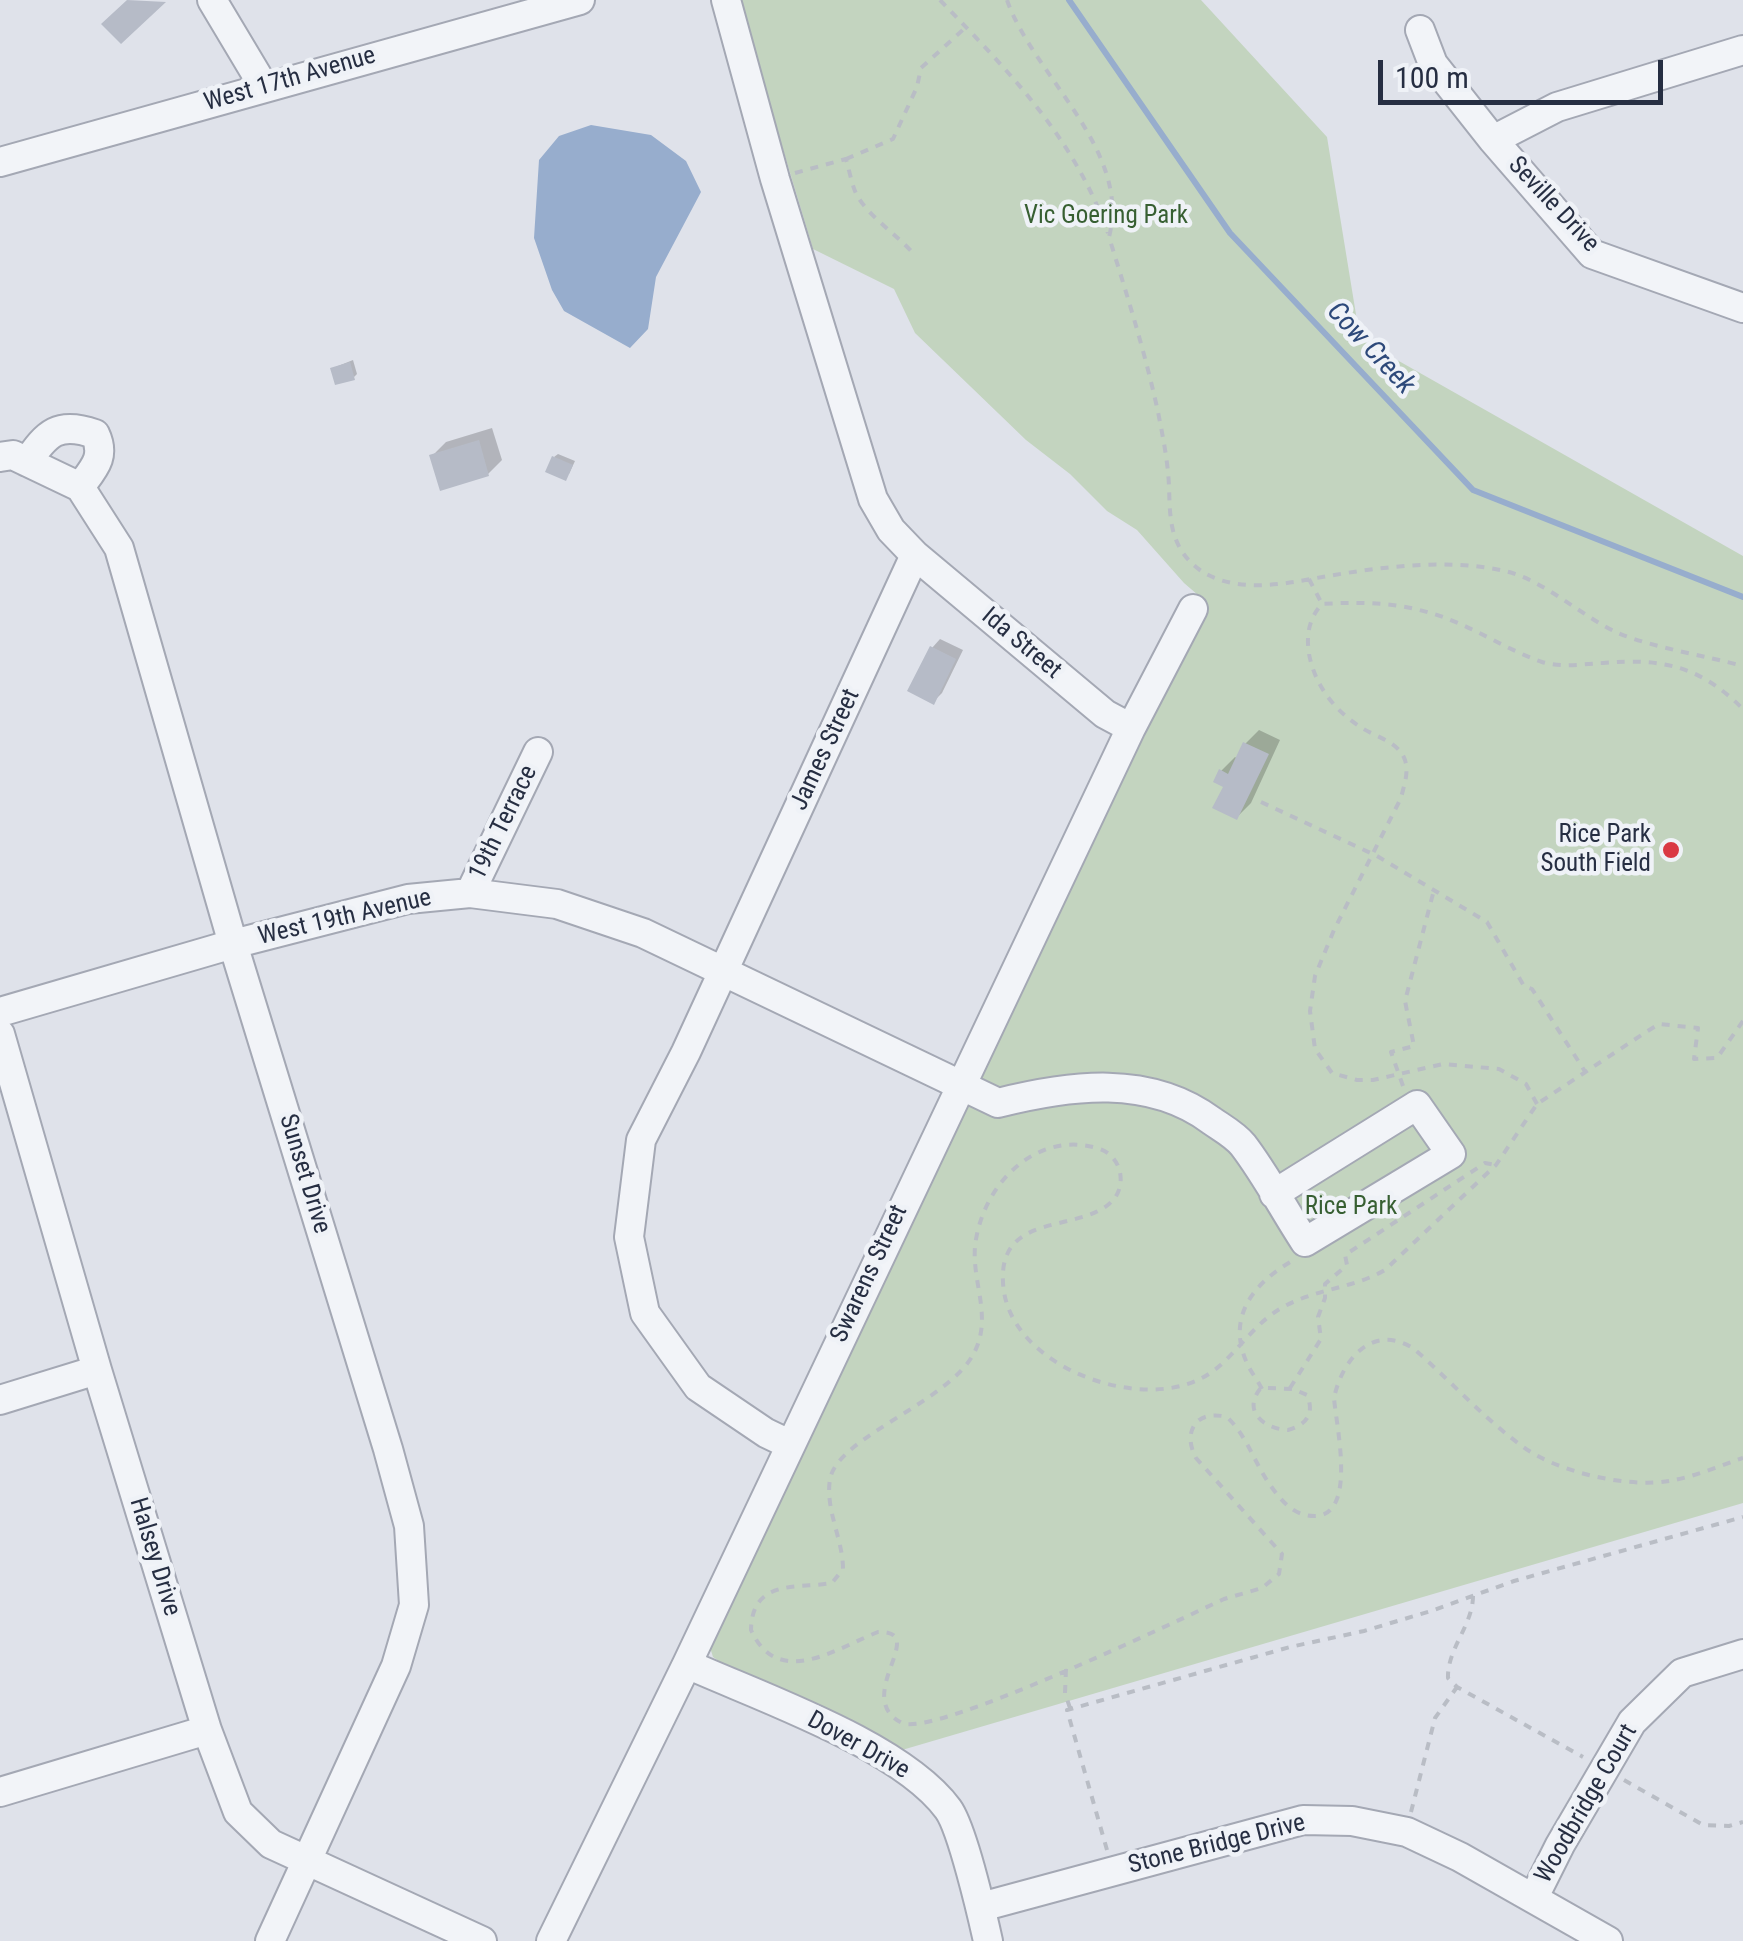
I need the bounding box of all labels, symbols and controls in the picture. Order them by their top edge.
scale bar [1383,40,1668,102]
street label: West 17th Avenue [201,41,379,119]
text: 100 m [1395,60,1469,95]
street label: Seville Drive [1501,151,1605,259]
park label: Vic Goering Park [1024,202,1188,232]
water label: Cow Creek [1319,296,1421,402]
street label: Ida Street [975,602,1067,686]
street label: James Street [785,685,867,815]
street label: 19th Terrace [463,761,545,885]
place label: Rice Park South Field [1541,821,1651,880]
marker: Rice Park South Field [1660,839,1682,861]
street label: West 19th Avenue [256,884,434,952]
street label: Sunset Drive [272,1111,336,1237]
park label: Rice Park [1305,1193,1397,1223]
street label: Swarens Street [825,1201,915,1347]
street label: Halsey Drive [122,1494,186,1620]
street label: Dover Drive [802,1706,914,1786]
street label: Woodbridge Court [1529,1719,1645,1889]
street label: Stone Bridge Drive [1125,1809,1309,1881]

